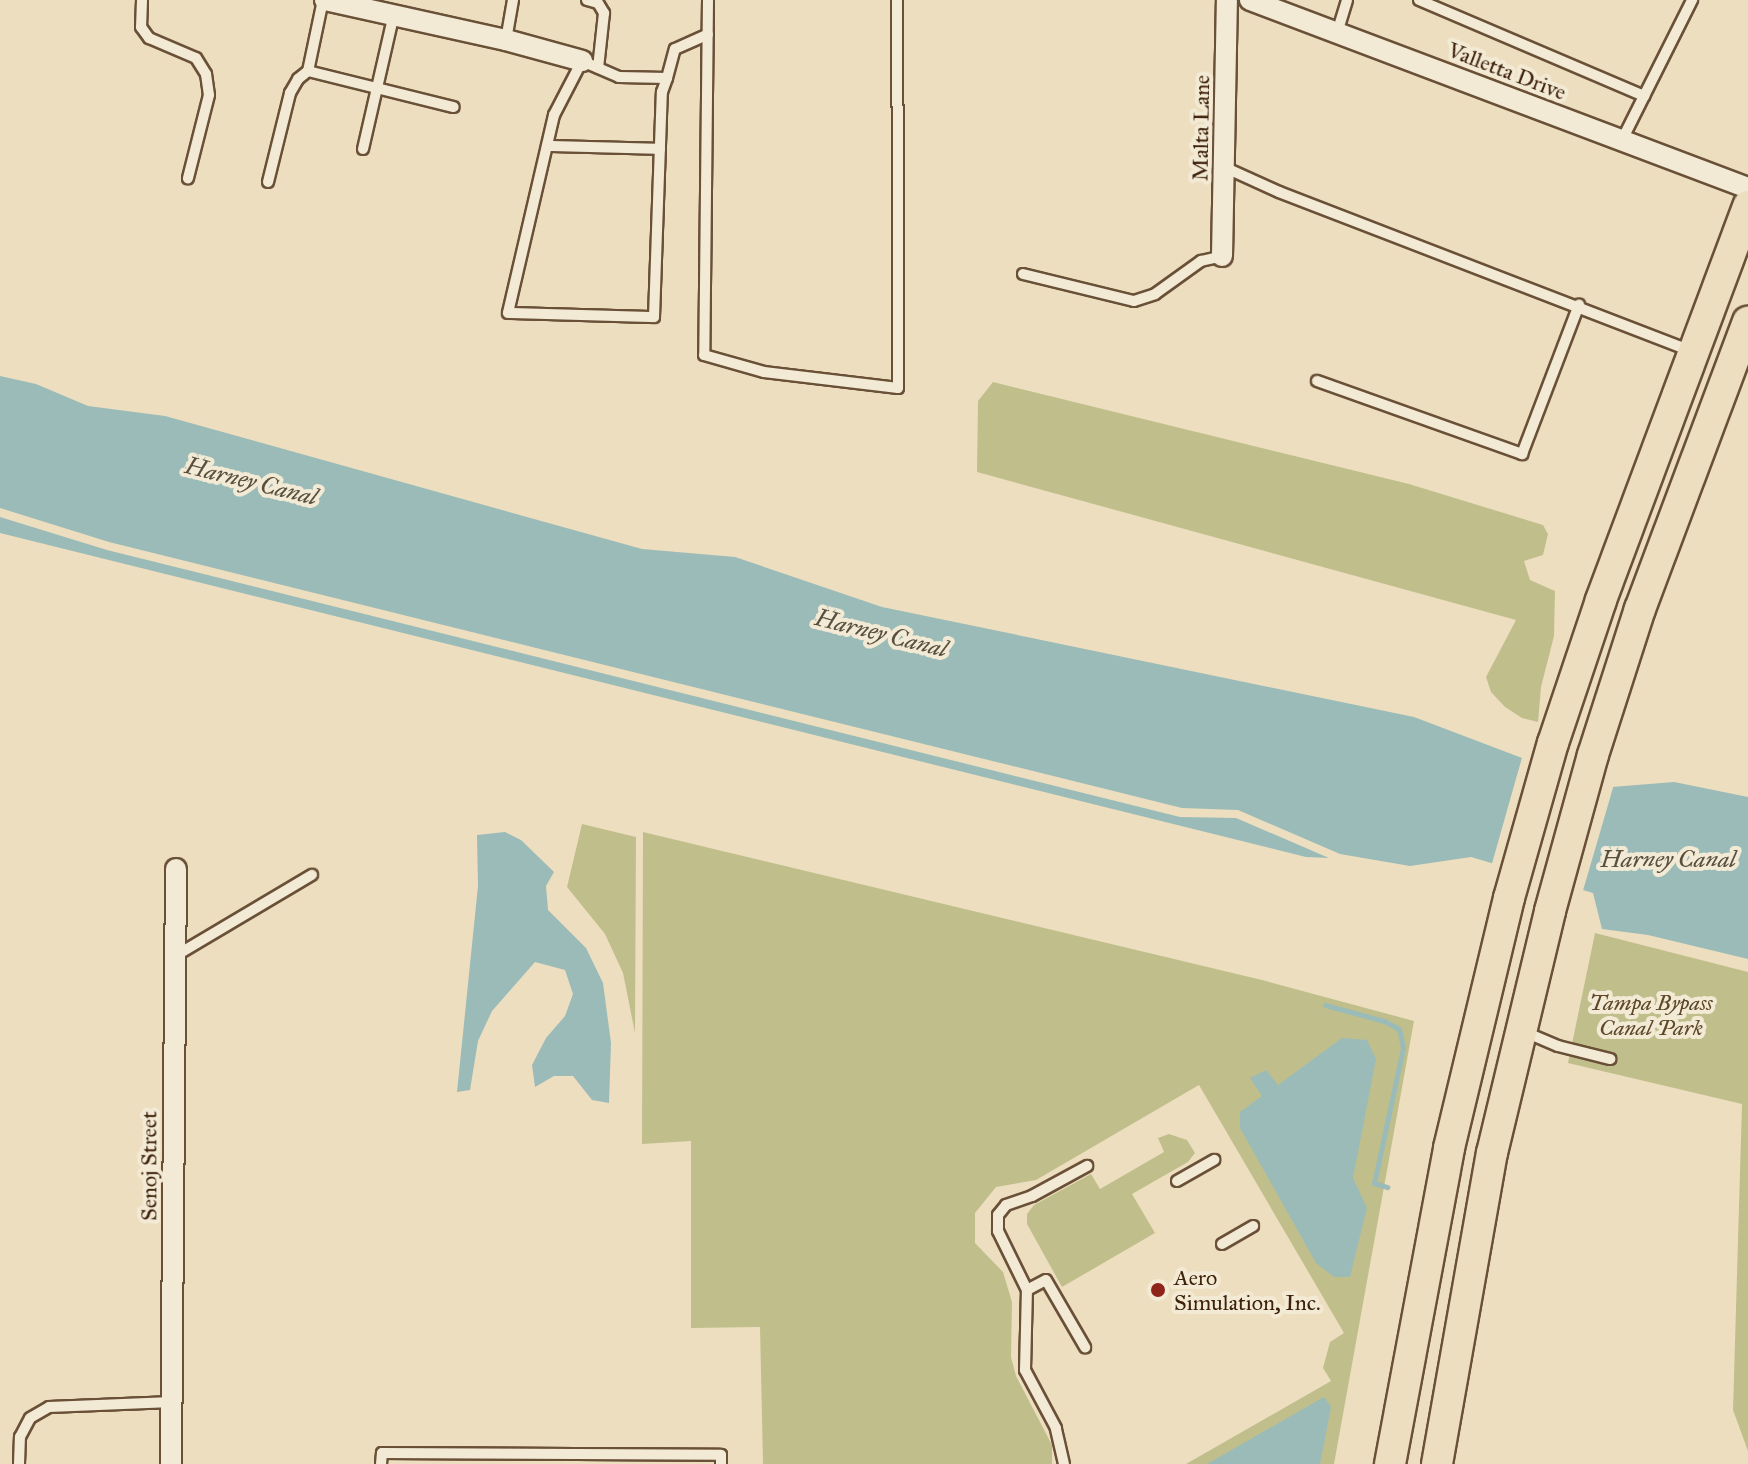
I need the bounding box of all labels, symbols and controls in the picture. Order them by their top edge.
street label: Valletta Drive [1444,36,1570,106]
street label: Malta Lane [1187,75,1215,181]
water label: Harney Canal [182,452,320,512]
water label: Harney Canal [812,604,950,664]
water label: Harney Canal [1600,846,1736,874]
park label: Tampa Bypass Canal Park [1589,989,1713,1040]
street label: Senoj Street [136,1111,162,1221]
place label: Aero Simulation, Inc. [1174,1264,1321,1316]
marker: Aero Simulation, Inc. [1149,1281,1167,1299]

